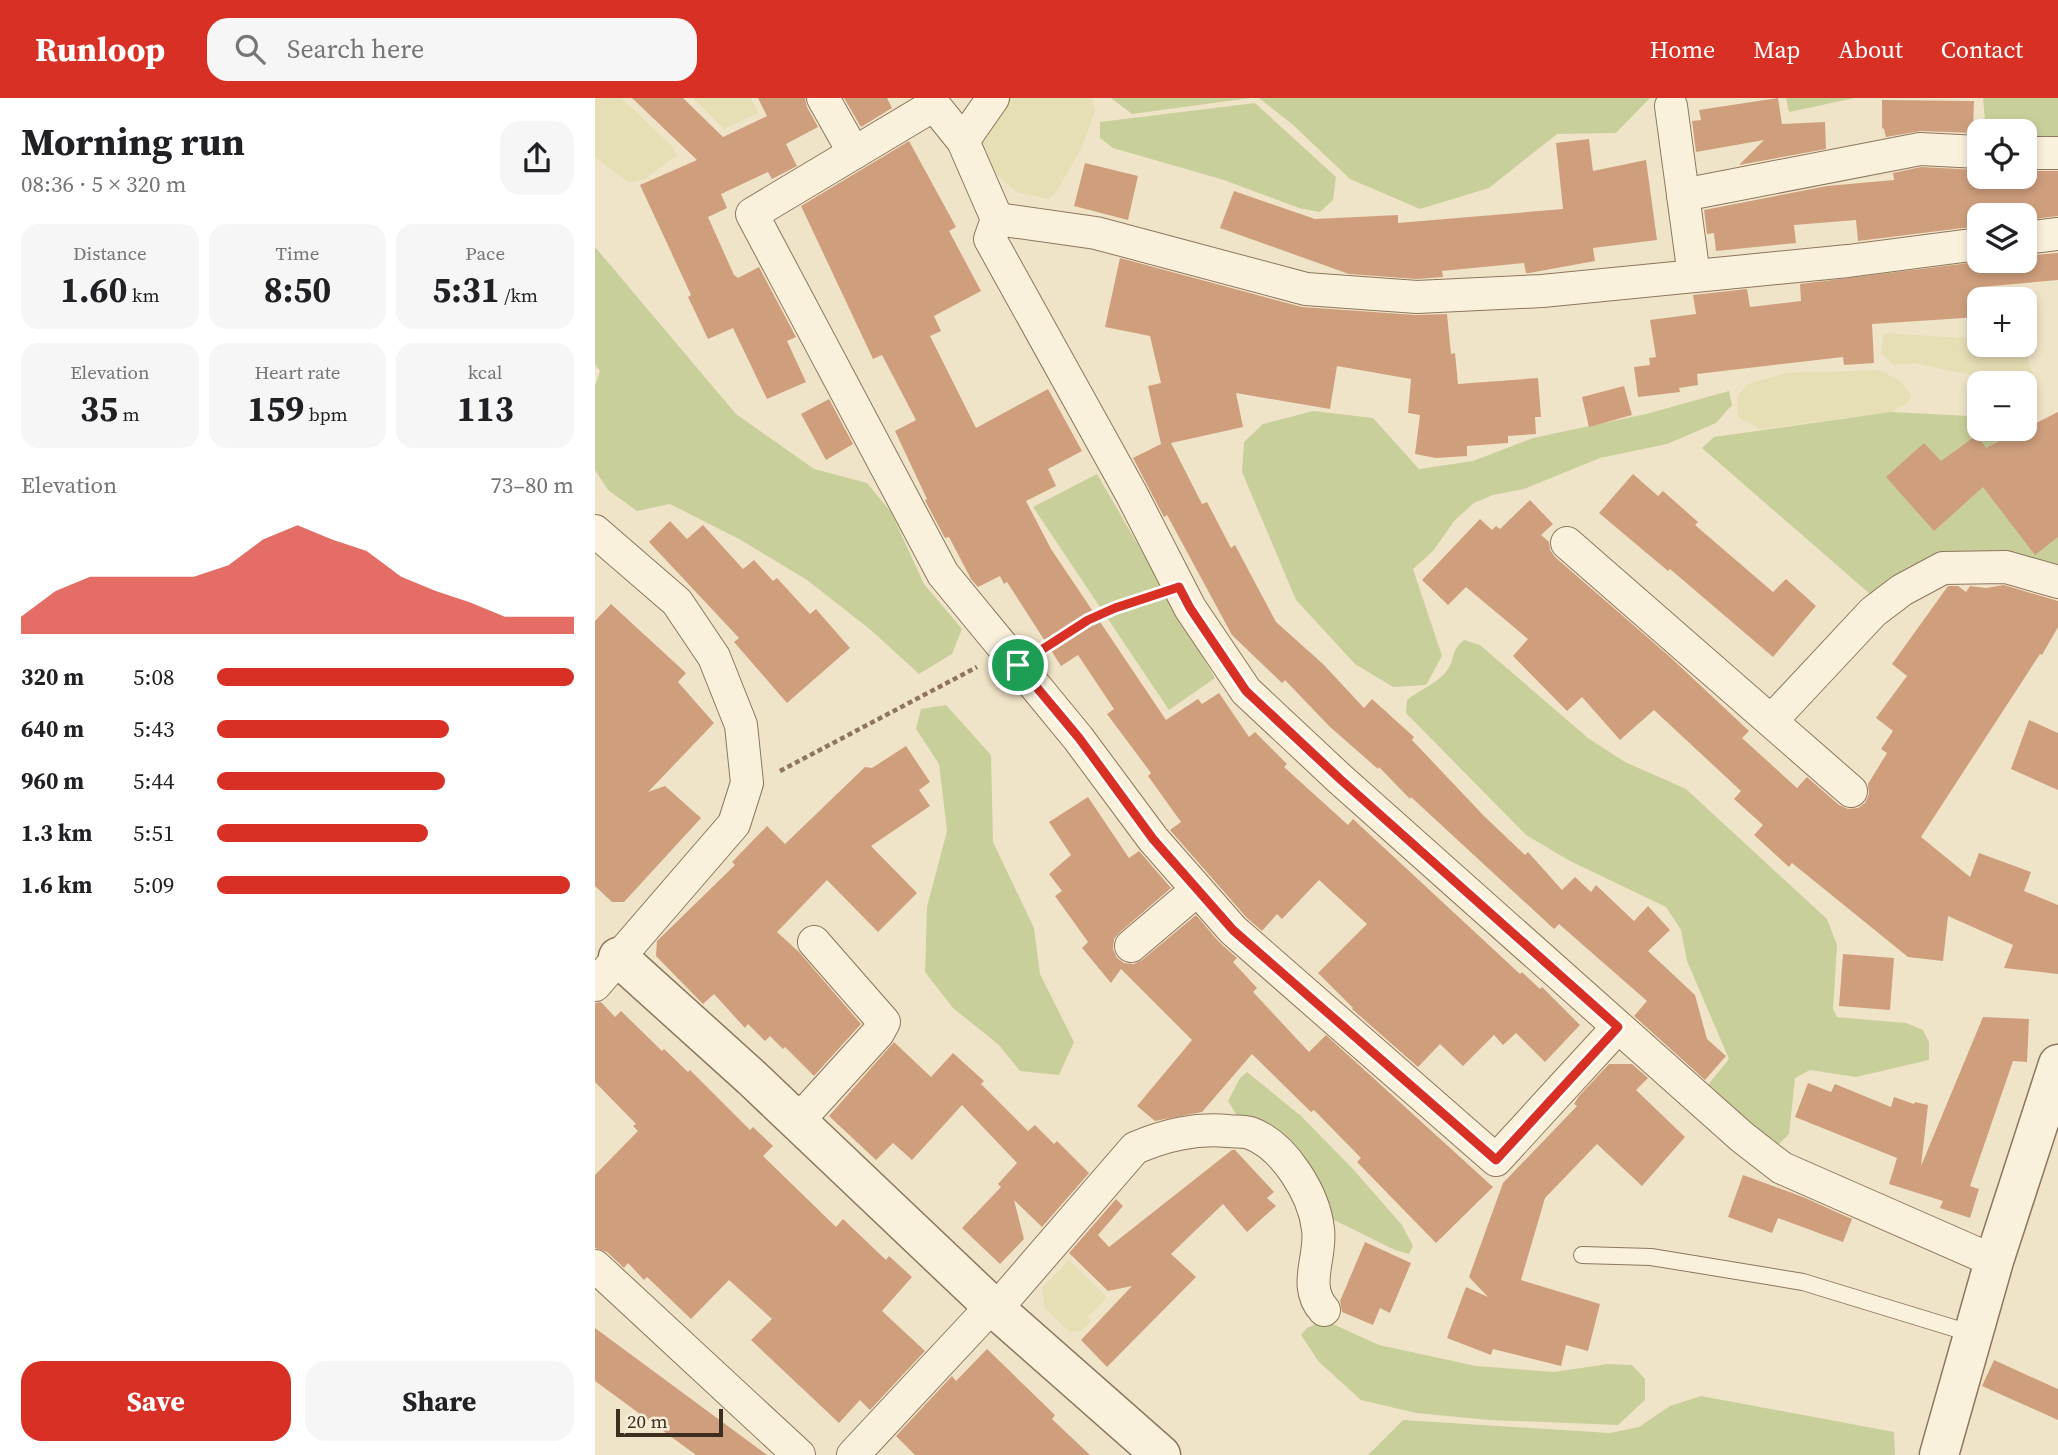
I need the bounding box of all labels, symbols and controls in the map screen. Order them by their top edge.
search box [207,18,697,81]
text: Runloop [35,27,165,72]
icon: search [231,30,269,68]
text: Search here [287,31,424,67]
text: Home [1650,33,1715,66]
text: Map [1753,33,1800,66]
text: About [1838,33,1903,66]
text: Contact [1941,33,2023,66]
text: Morning run [21,116,245,168]
map controls [1967,119,2037,441]
button: locate [1967,119,2037,189]
button: share [500,121,574,195]
text: 08:36 · 5 × 320 m [21,168,187,200]
button: layers [1967,203,2037,273]
text: Distance [73,240,147,266]
text: Time [276,240,319,266]
text: Pace [465,240,505,266]
text: 1.60 [60,266,128,314]
text: 8:50 [264,266,331,314]
text: 5:31 [432,266,500,314]
text: km [128,282,160,308]
text: /km [500,282,538,308]
button: + [1967,287,2037,357]
text: Elevation [70,359,150,385]
text: Heart rate [254,359,341,385]
text: kcal [468,359,502,385]
button: − [1967,371,2037,441]
text: 35 [80,385,118,433]
text: 159 [247,385,304,433]
text: 113 [457,385,514,433]
text: m [118,401,140,427]
text: bpm [304,401,348,427]
text: Elevation [21,469,117,501]
text: 73–80 m [490,469,574,501]
pin [988,635,1048,695]
icon: arrive [999,646,1037,684]
text: 320 m [21,661,84,693]
text: 5:08 [133,661,174,693]
text: 640 m [21,713,84,745]
text: 5:43 [133,713,174,745]
text: 960 m [21,765,84,797]
text: 5:44 [133,765,174,797]
text: 1.3 km [21,817,92,849]
text: 5:51 [133,817,174,849]
text: 1.6 km [21,869,92,901]
text: 5:09 [133,869,174,901]
button: Save [21,1361,291,1441]
button: Share [305,1361,574,1441]
scale bar [616,1406,723,1438]
text: 20 m [627,1408,668,1434]

